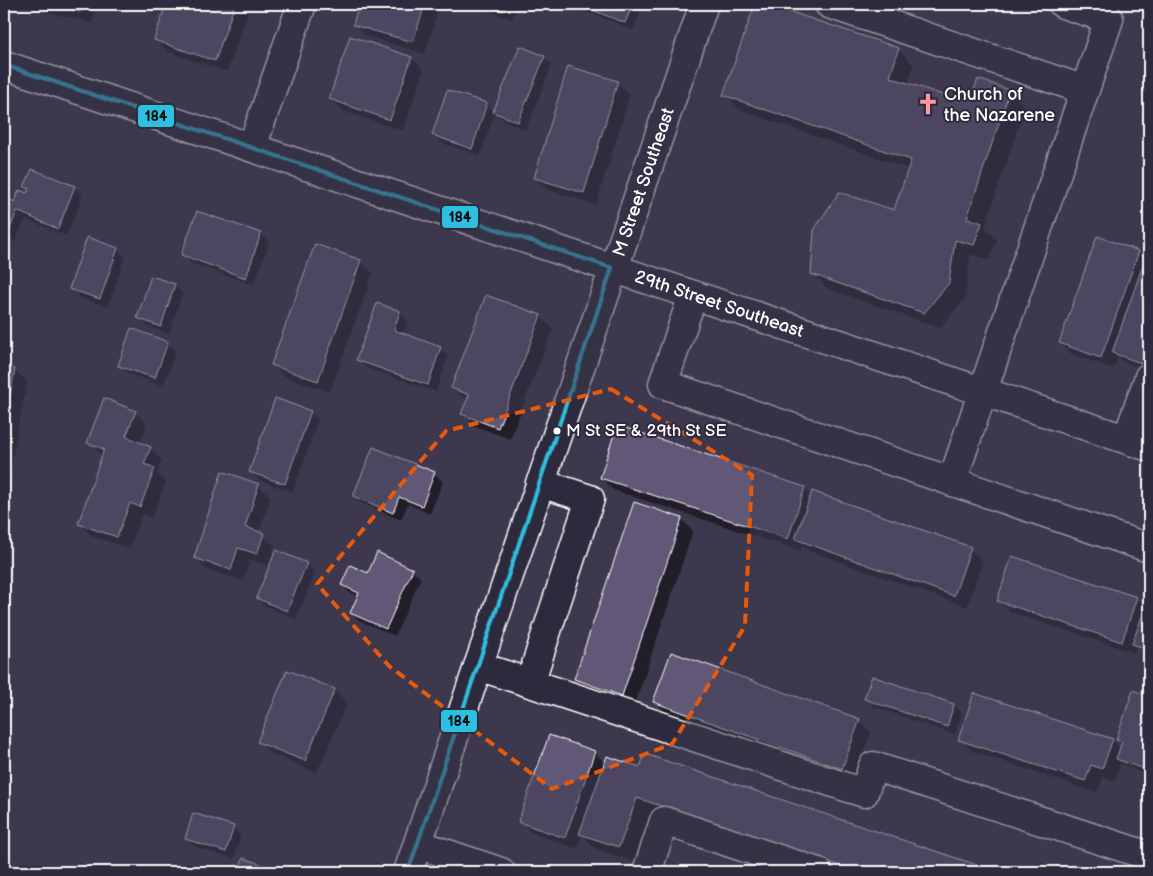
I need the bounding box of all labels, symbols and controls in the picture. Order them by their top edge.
place label: Church of the Nazarene [944,84,1055,126]
church icon: Church of the Nazarene [915,91,941,117]
line badge: 184 [137,104,175,128]
street label: M Street Southeast [608,104,679,259]
text: 184 [145,108,168,125]
line badge: 184 [441,205,479,229]
text: 184 [449,209,472,226]
street label: 29th Street Southeast [632,266,807,342]
place label: M St SE & 29th St SE [566,421,727,441]
marker: M St SE & 29th St SE [552,426,562,436]
line badge: 184 [440,709,478,733]
text: 184 [448,713,471,730]

